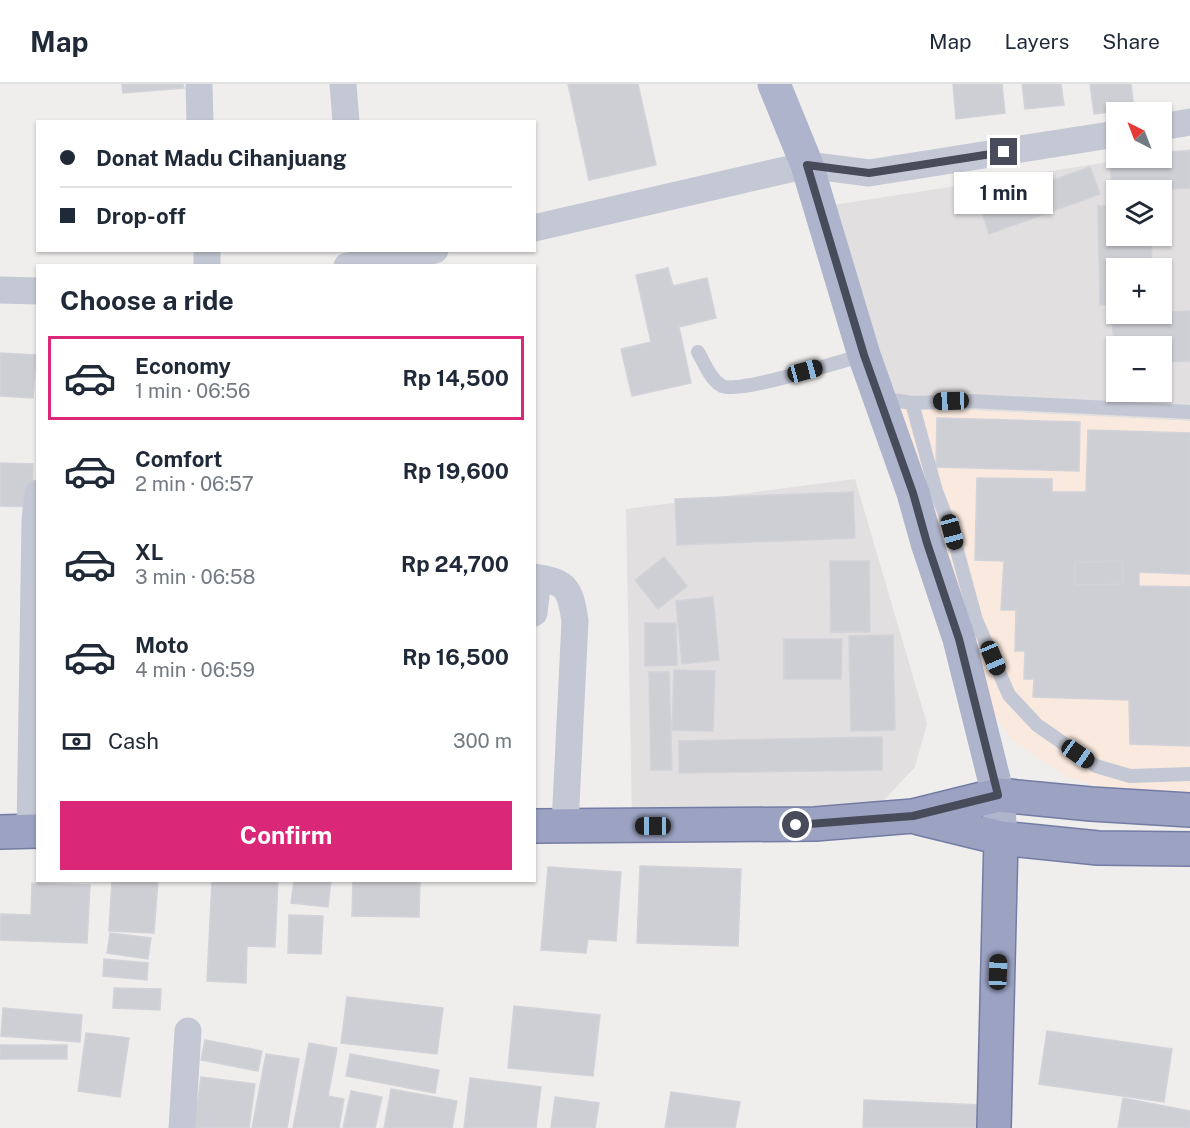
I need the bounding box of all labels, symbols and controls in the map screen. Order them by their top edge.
text: Map [30,25,89,58]
text: Map [929,29,972,54]
text: Layers [1005,29,1069,54]
text: Share [1102,29,1160,54]
north arrow [1106,102,1172,168]
map controls [1106,102,1172,402]
route end [990,138,1017,165]
text: Donat Madu Cihanjuang [96,145,347,171]
callout: 1 min [954,173,1054,215]
button: layers [1106,180,1172,246]
text: 1 min [979,181,1028,205]
text: Drop-off [96,203,186,229]
button: + [1106,258,1172,324]
text: Choose a ride [60,284,234,316]
button: − [1106,336,1172,402]
icon: car [63,351,117,405]
text: Economy [135,353,231,379]
car [785,358,825,384]
text: Rp 14,500 [402,365,509,391]
text: 1 min · 06:56 [135,379,250,403]
car [933,391,969,411]
icon: car [63,444,117,498]
text: Comfort [135,446,222,472]
text: Rp 19,600 [403,458,509,484]
text: 2 min · 06:57 [135,472,254,496]
car [939,512,965,552]
icon: car [63,537,117,591]
text: XL [135,539,163,565]
text: Rp 24,700 [401,551,509,577]
text: 3 min · 06:58 [135,565,255,589]
icon: car [63,630,117,684]
text: Moto [135,632,189,658]
car [978,638,1008,678]
text: Rp 16,500 [402,644,509,670]
text: 4 min · 06:59 [135,658,255,682]
icon: cash [60,725,93,758]
text: Cash [108,728,159,754]
text: 300 m [453,729,512,753]
car [1058,736,1098,772]
button: Confirm [60,801,512,870]
route start [782,811,809,838]
car [635,817,671,835]
car [988,954,1008,990]

